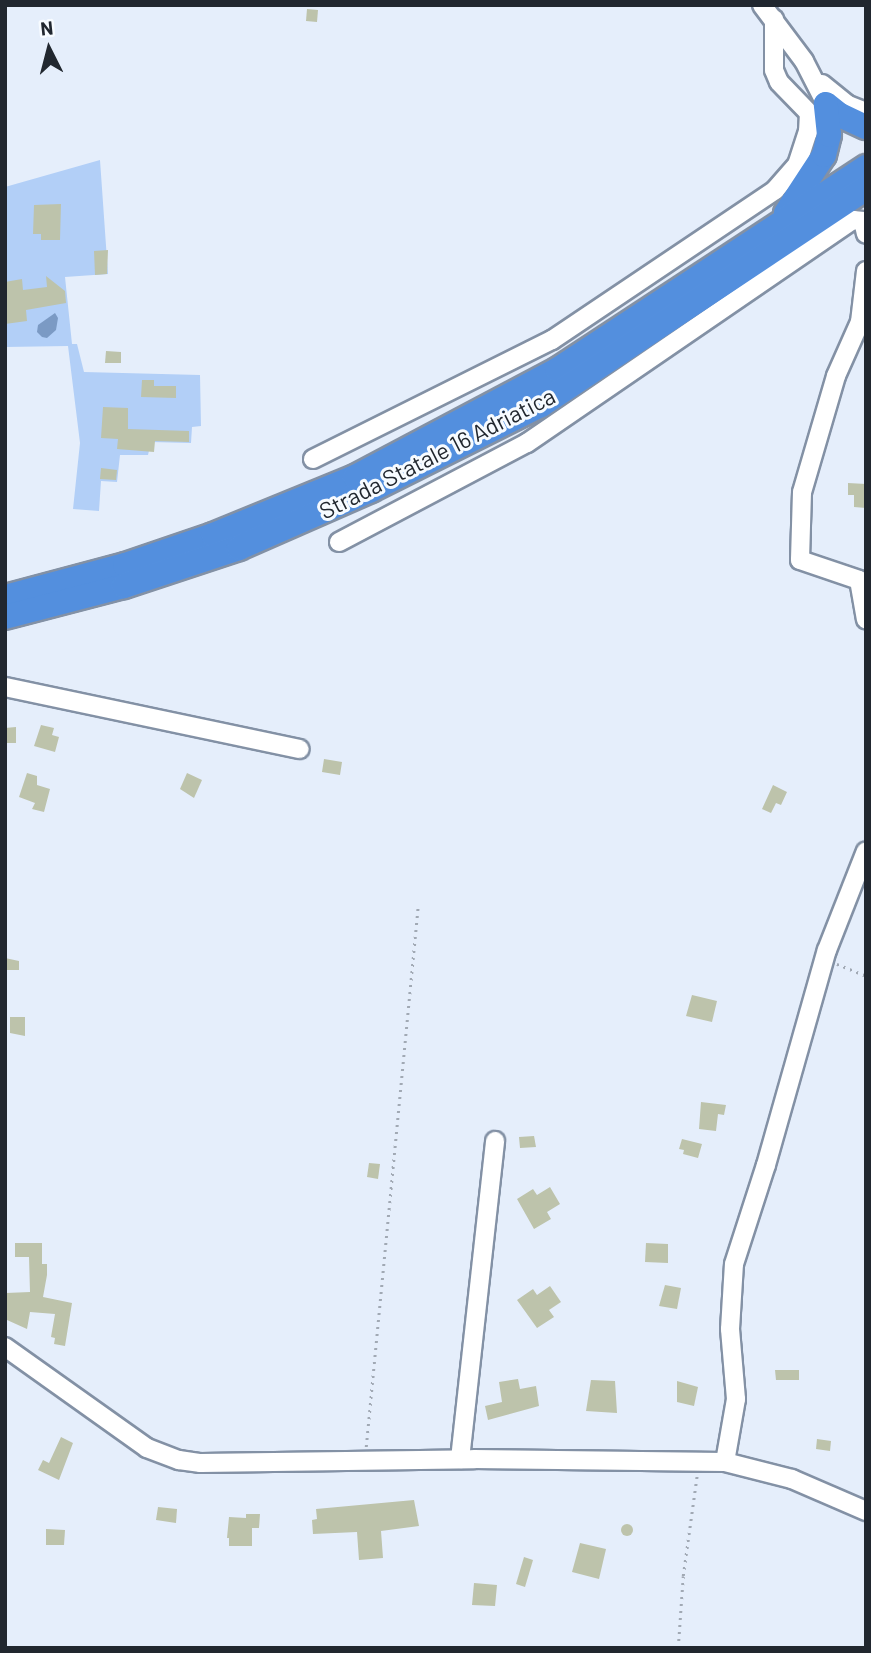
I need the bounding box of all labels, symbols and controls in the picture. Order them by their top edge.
north arrow [14,14,84,84]
text: N [39,16,54,40]
street label: Strada Statale 16 Adriatica [314,381,560,525]

